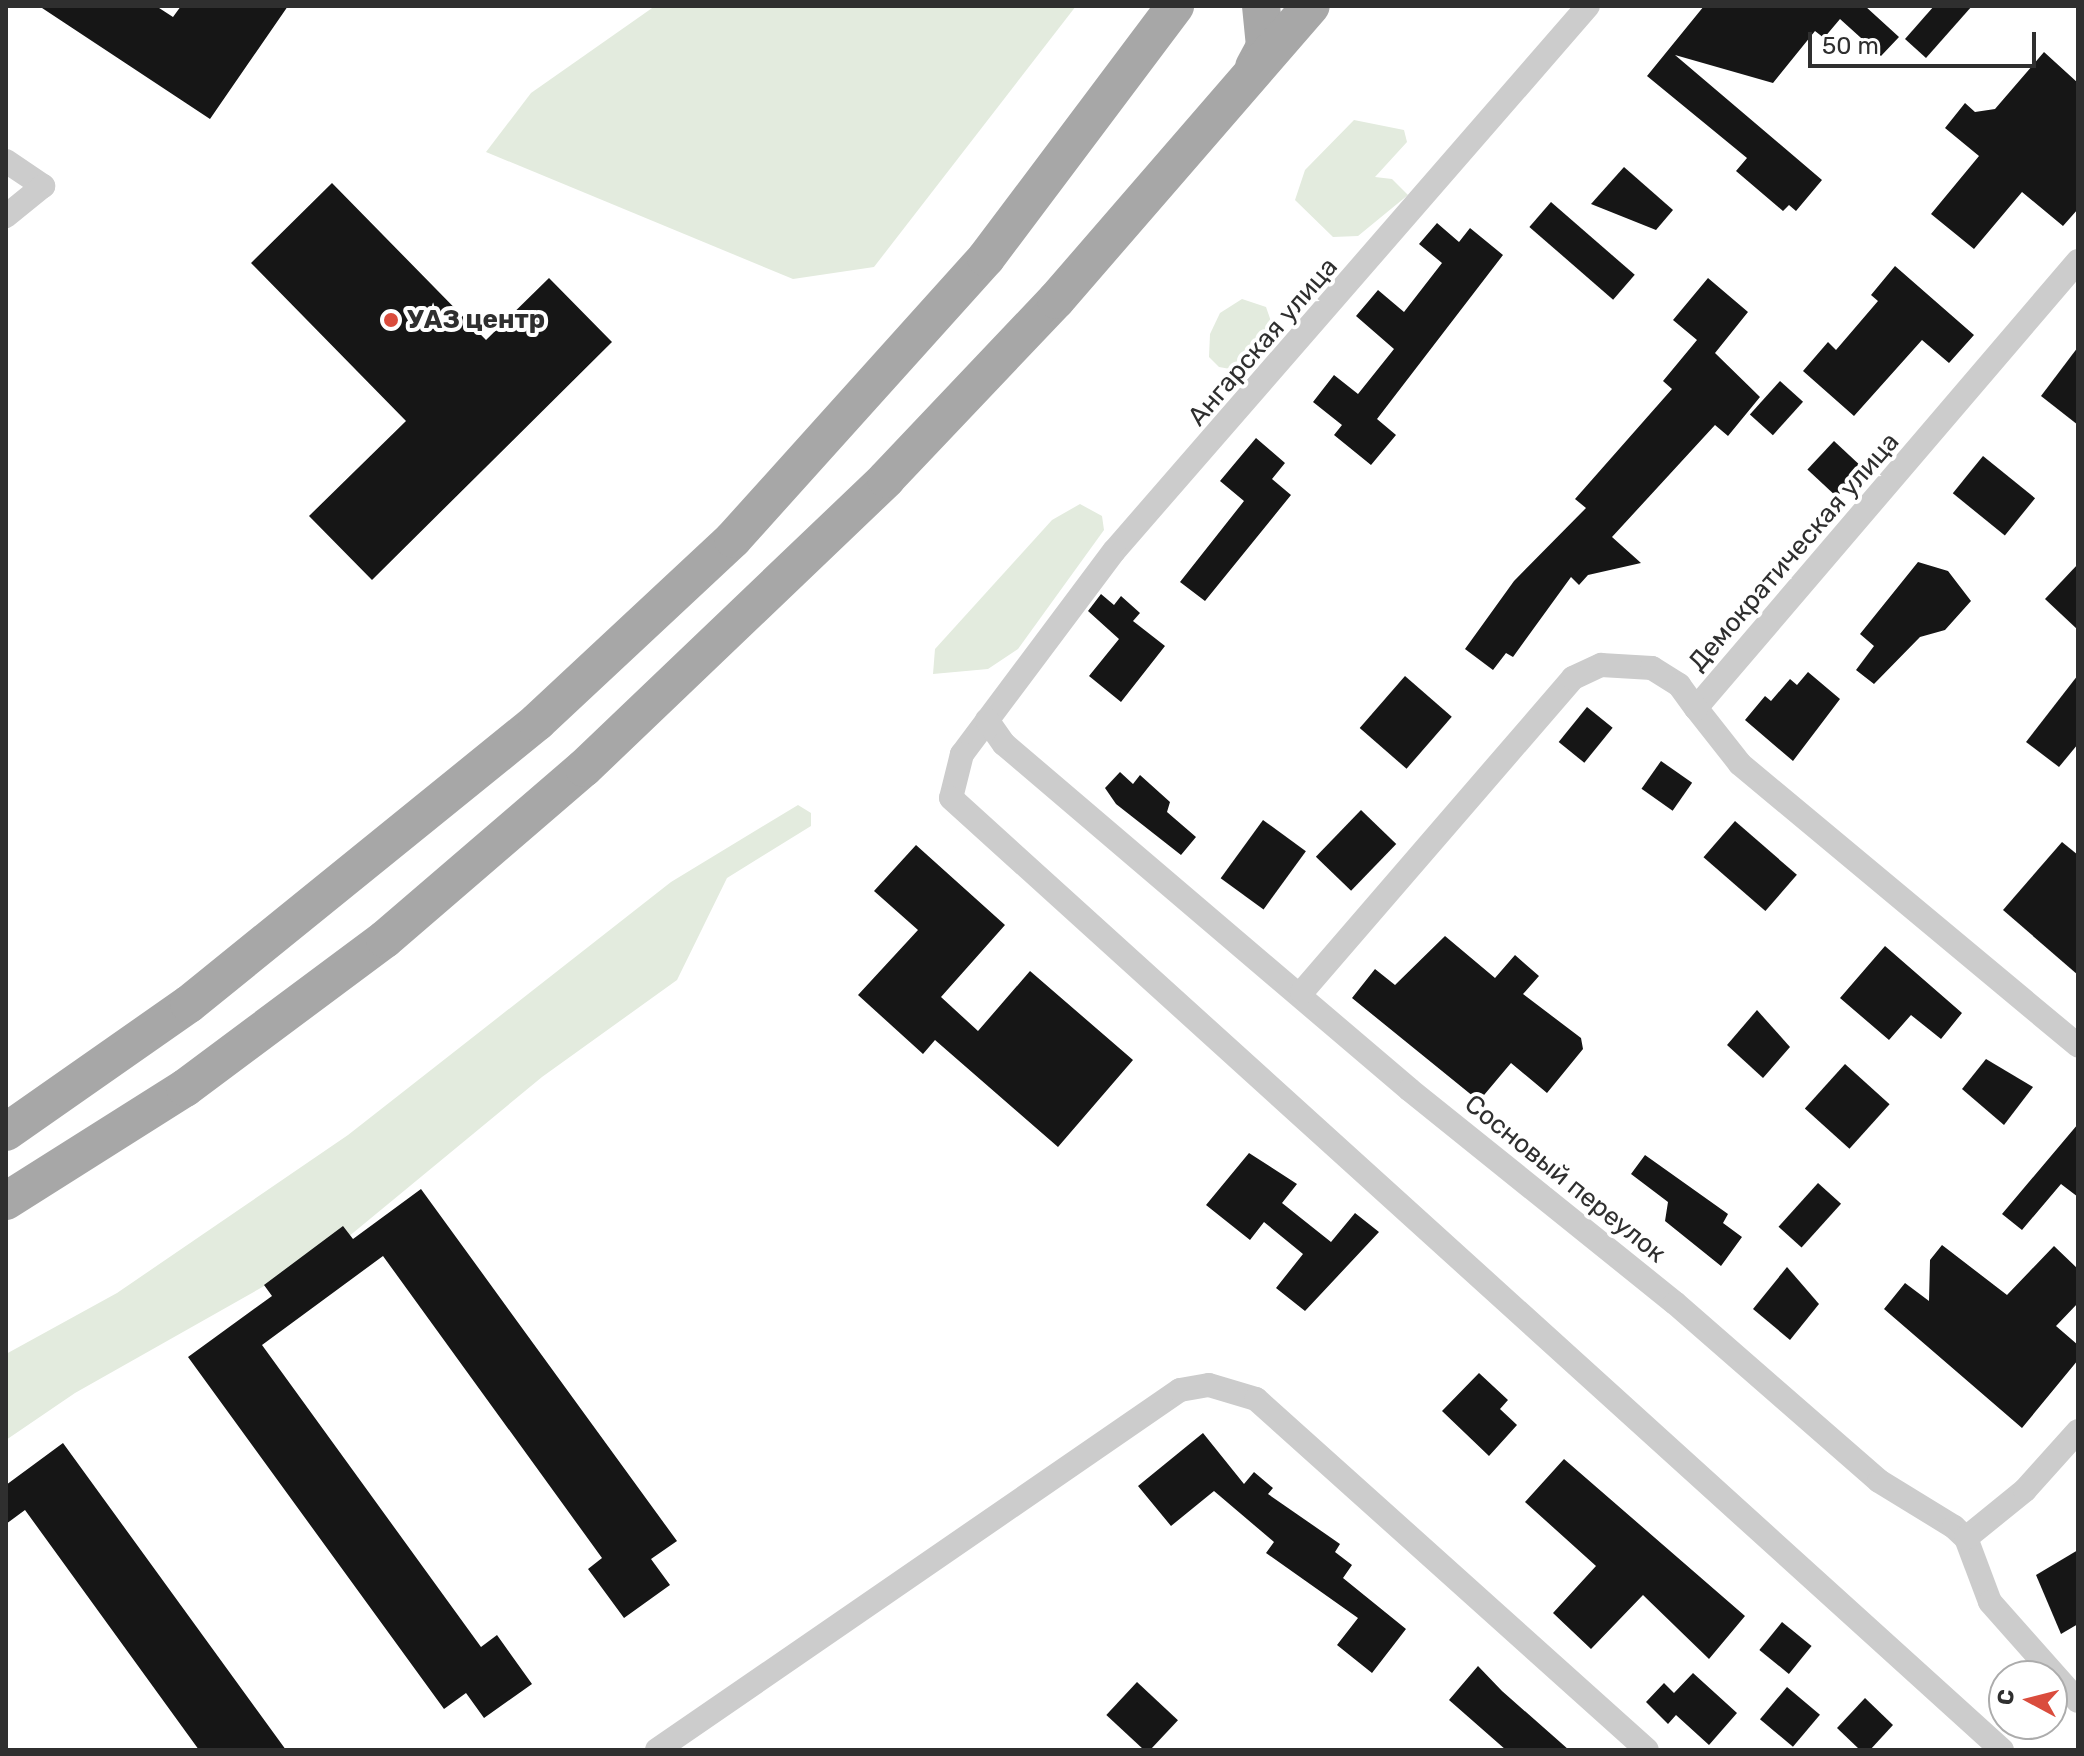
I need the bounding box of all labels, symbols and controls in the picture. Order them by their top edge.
scale bar [1812,16,2040,66]
text: 50 m [1822,32,1879,60]
street label: Ангарская улица [1182,252,1344,432]
place label: УАЗ центр [407,304,545,336]
marker: УАЗ центр [382,311,400,329]
street label: Демократическая улица [1682,427,1906,677]
street label: Сосновый переулок [1458,1088,1672,1270]
north arrow [1988,1660,2068,1740]
text: С [1991,1688,2020,1707]

